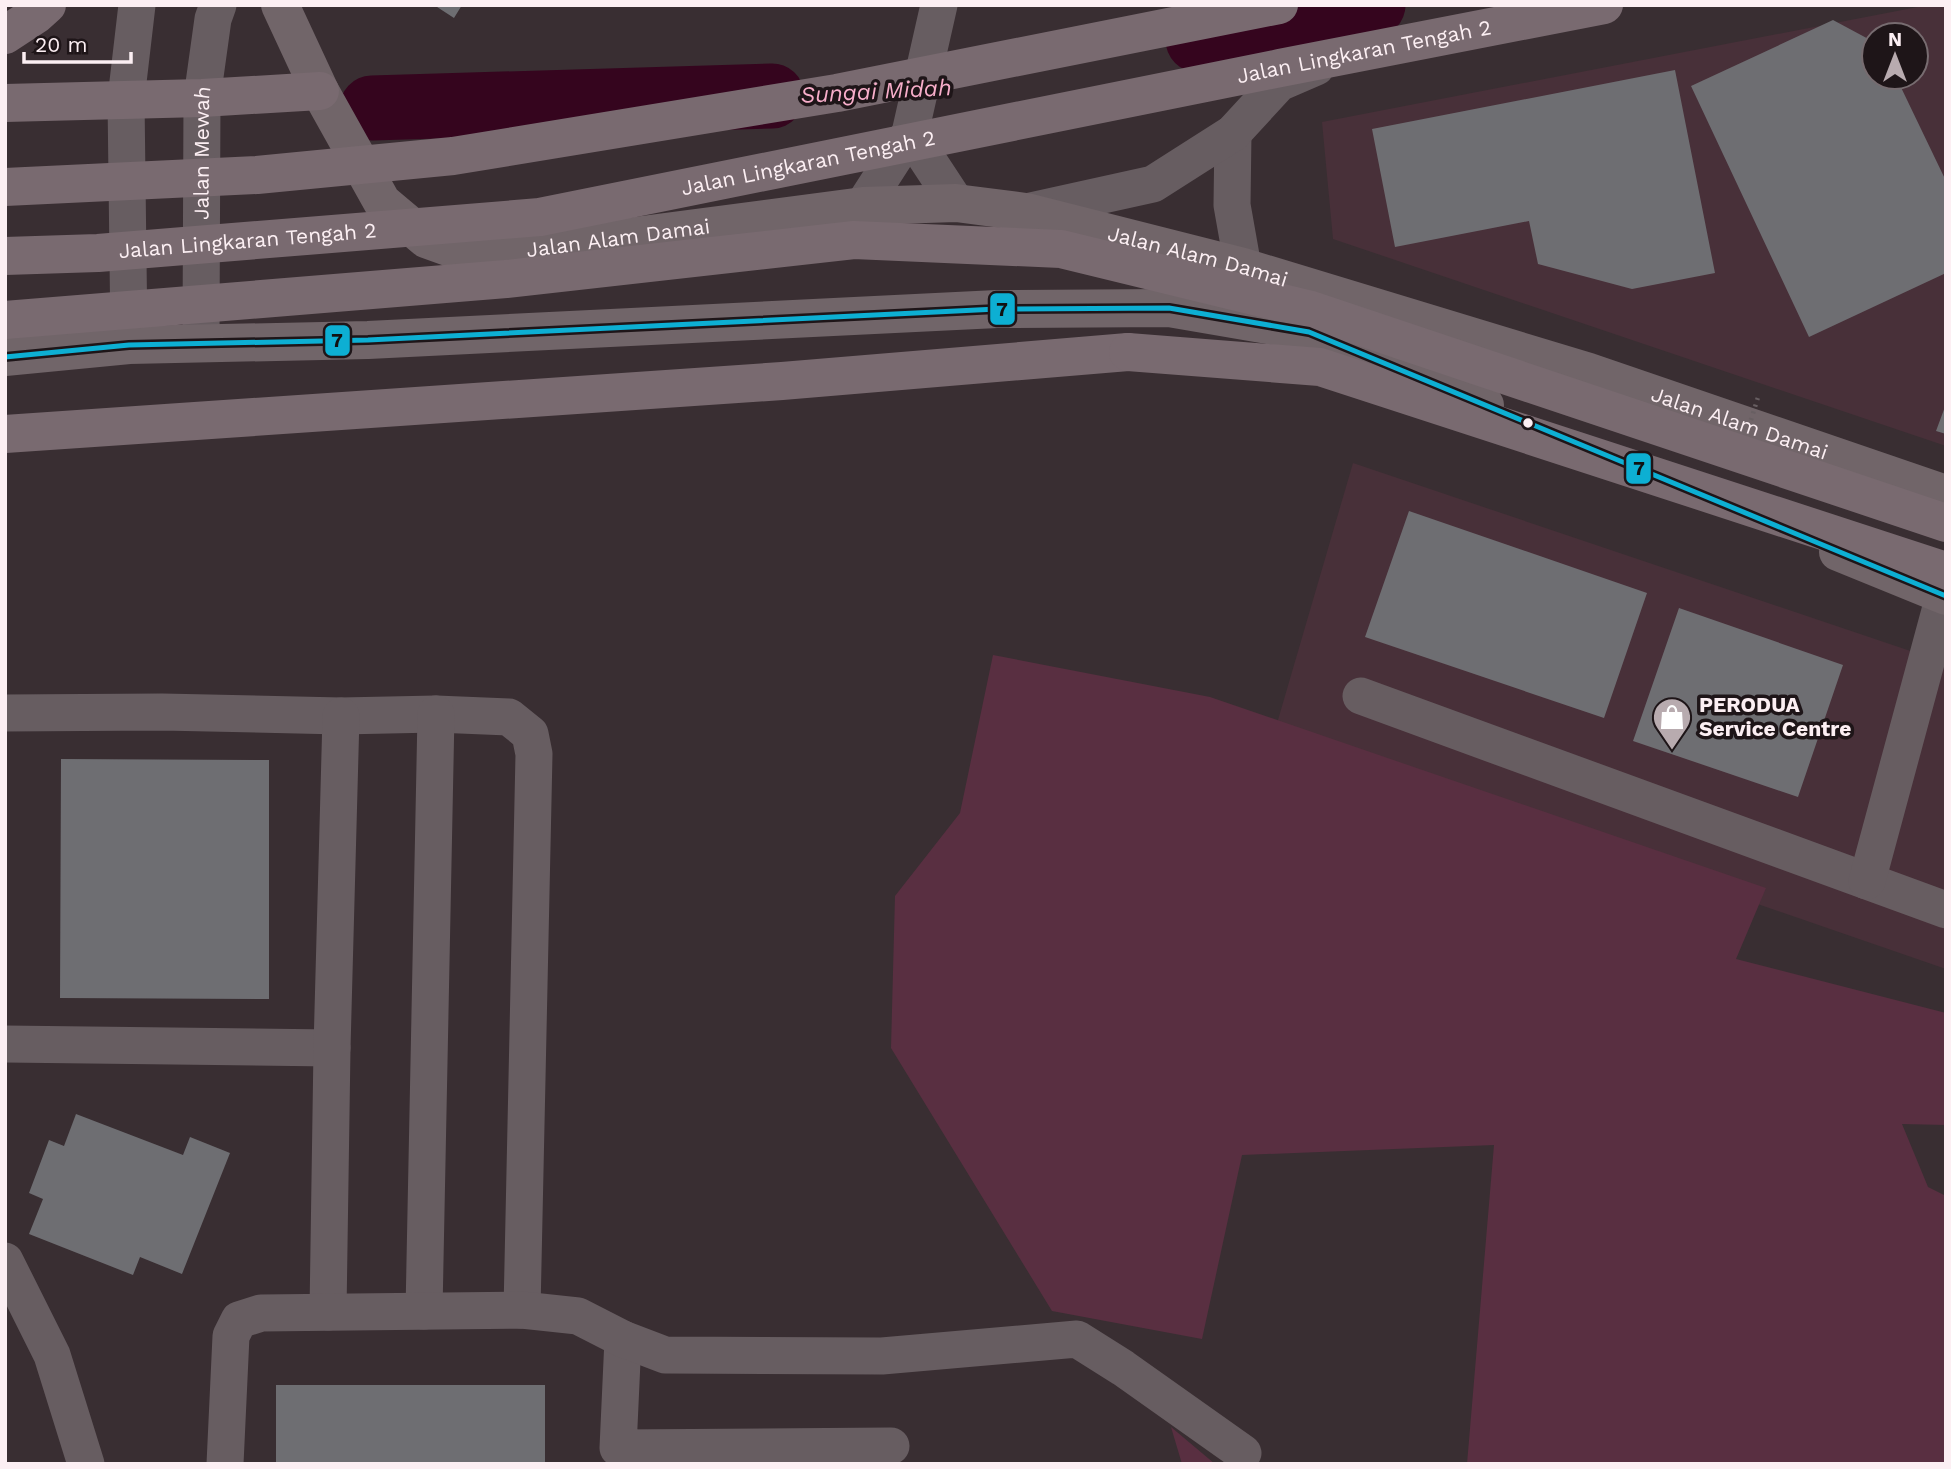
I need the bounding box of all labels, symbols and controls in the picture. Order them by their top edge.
street label: Jalan Lingkaran Tengah 2 [1235,14,1493,88]
scale bar [24,21,131,65]
north arrow [1860,21,1930,91]
text: N [1888,28,1902,51]
text: 20 m [35,32,87,57]
water label: Sungai Midah [800,74,952,109]
street label: Jalan Mewah [188,84,216,220]
street label: Jalan Lingkaran Tengah 2 [679,125,937,200]
street label: Jalan Alam Damai [525,213,711,262]
street label: Jalan Lingkaran Tengah 2 [118,217,377,263]
street label: Jalan Alam Damai [1105,220,1291,292]
line badge: 7 [989,292,1016,326]
text: 7 [996,298,1008,321]
line badge: 7 [324,324,351,357]
text: 7 [331,329,343,352]
street label: Jalan Alam Damai [1648,381,1831,465]
unlabelled marker [1521,416,1535,430]
line badge: 7 [1625,452,1652,485]
text: 7 [1633,457,1645,480]
place label: PERODUA Service Centre [1699,692,1851,741]
shop icon: PERODUA Service Centre [1651,696,1693,751]

